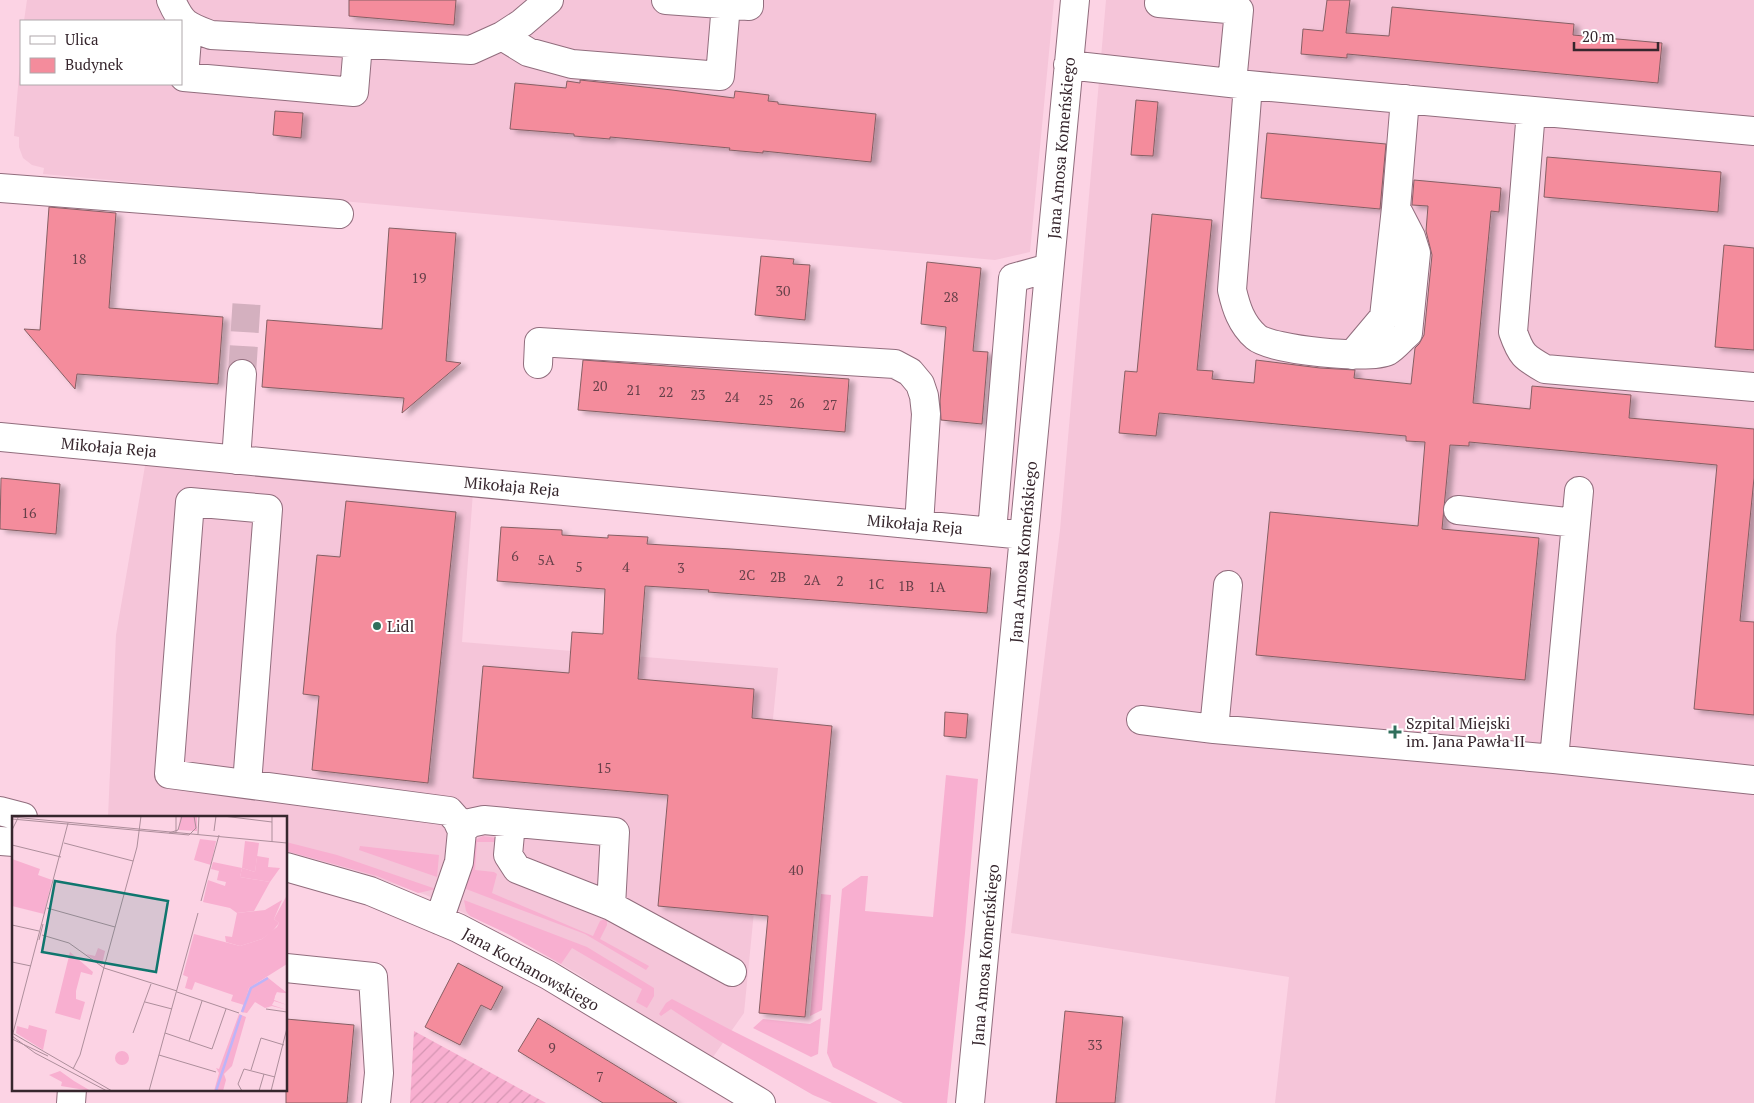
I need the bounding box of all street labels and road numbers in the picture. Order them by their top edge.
street label: Jana Amosa Komeńskiego [1042,56,1080,240]
street label: Mikołaja Reja [60,432,158,462]
street label: Jana Amosa Komeńskiego [1004,460,1042,644]
street label: Mikołaja Reja [463,471,561,501]
street label: Mikołaja Reja [866,509,964,539]
street label: Jana Amosa Komeńskiego [966,863,1004,1047]
street label: Jana Kochanowskiego [459,922,604,1016]

